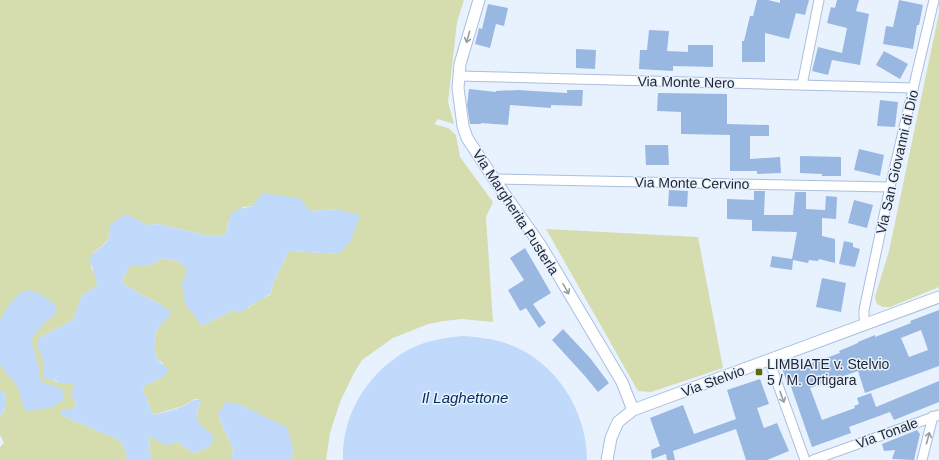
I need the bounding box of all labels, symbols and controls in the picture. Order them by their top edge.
one-way arrow [464,31,471,44]
street label: Via Monte Nero [637,73,735,91]
street label: Via San Giovanni di Dio [873,88,921,236]
street label: Via Margherita Pusterla [470,146,563,278]
street label: Via Monte Cervino [634,174,750,192]
one-way arrow [563,283,571,295]
place label: LIMBIATE v. Stelvio 5 / M. Ortigara [767,356,890,388]
street label: Via Stelvio [679,362,747,400]
marker: LIMBIATE v. Stelvio 5 / M. Ortigara [754,367,764,377]
water label: Il Laghettone [422,389,508,406]
one-way arrow [779,390,787,402]
street label: Via Tonale [854,414,920,452]
one-way arrow [924,432,932,445]

